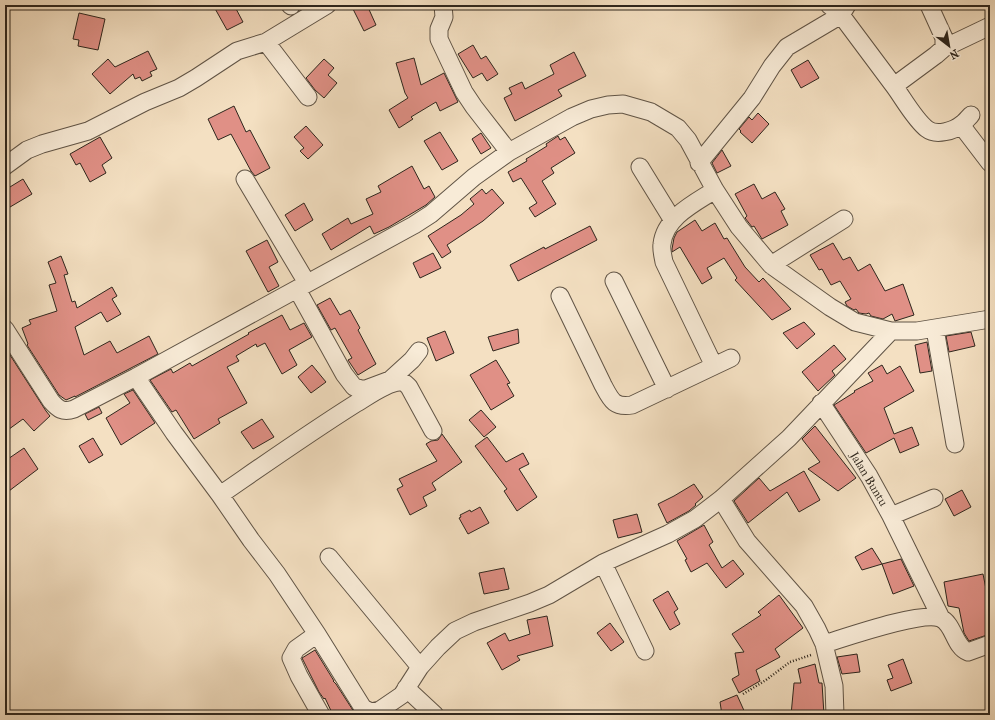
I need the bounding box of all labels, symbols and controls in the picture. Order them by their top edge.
north arrow [929,26,969,66]
text: N [946,46,961,62]
street label: Jalan Buntu [847,448,891,509]

